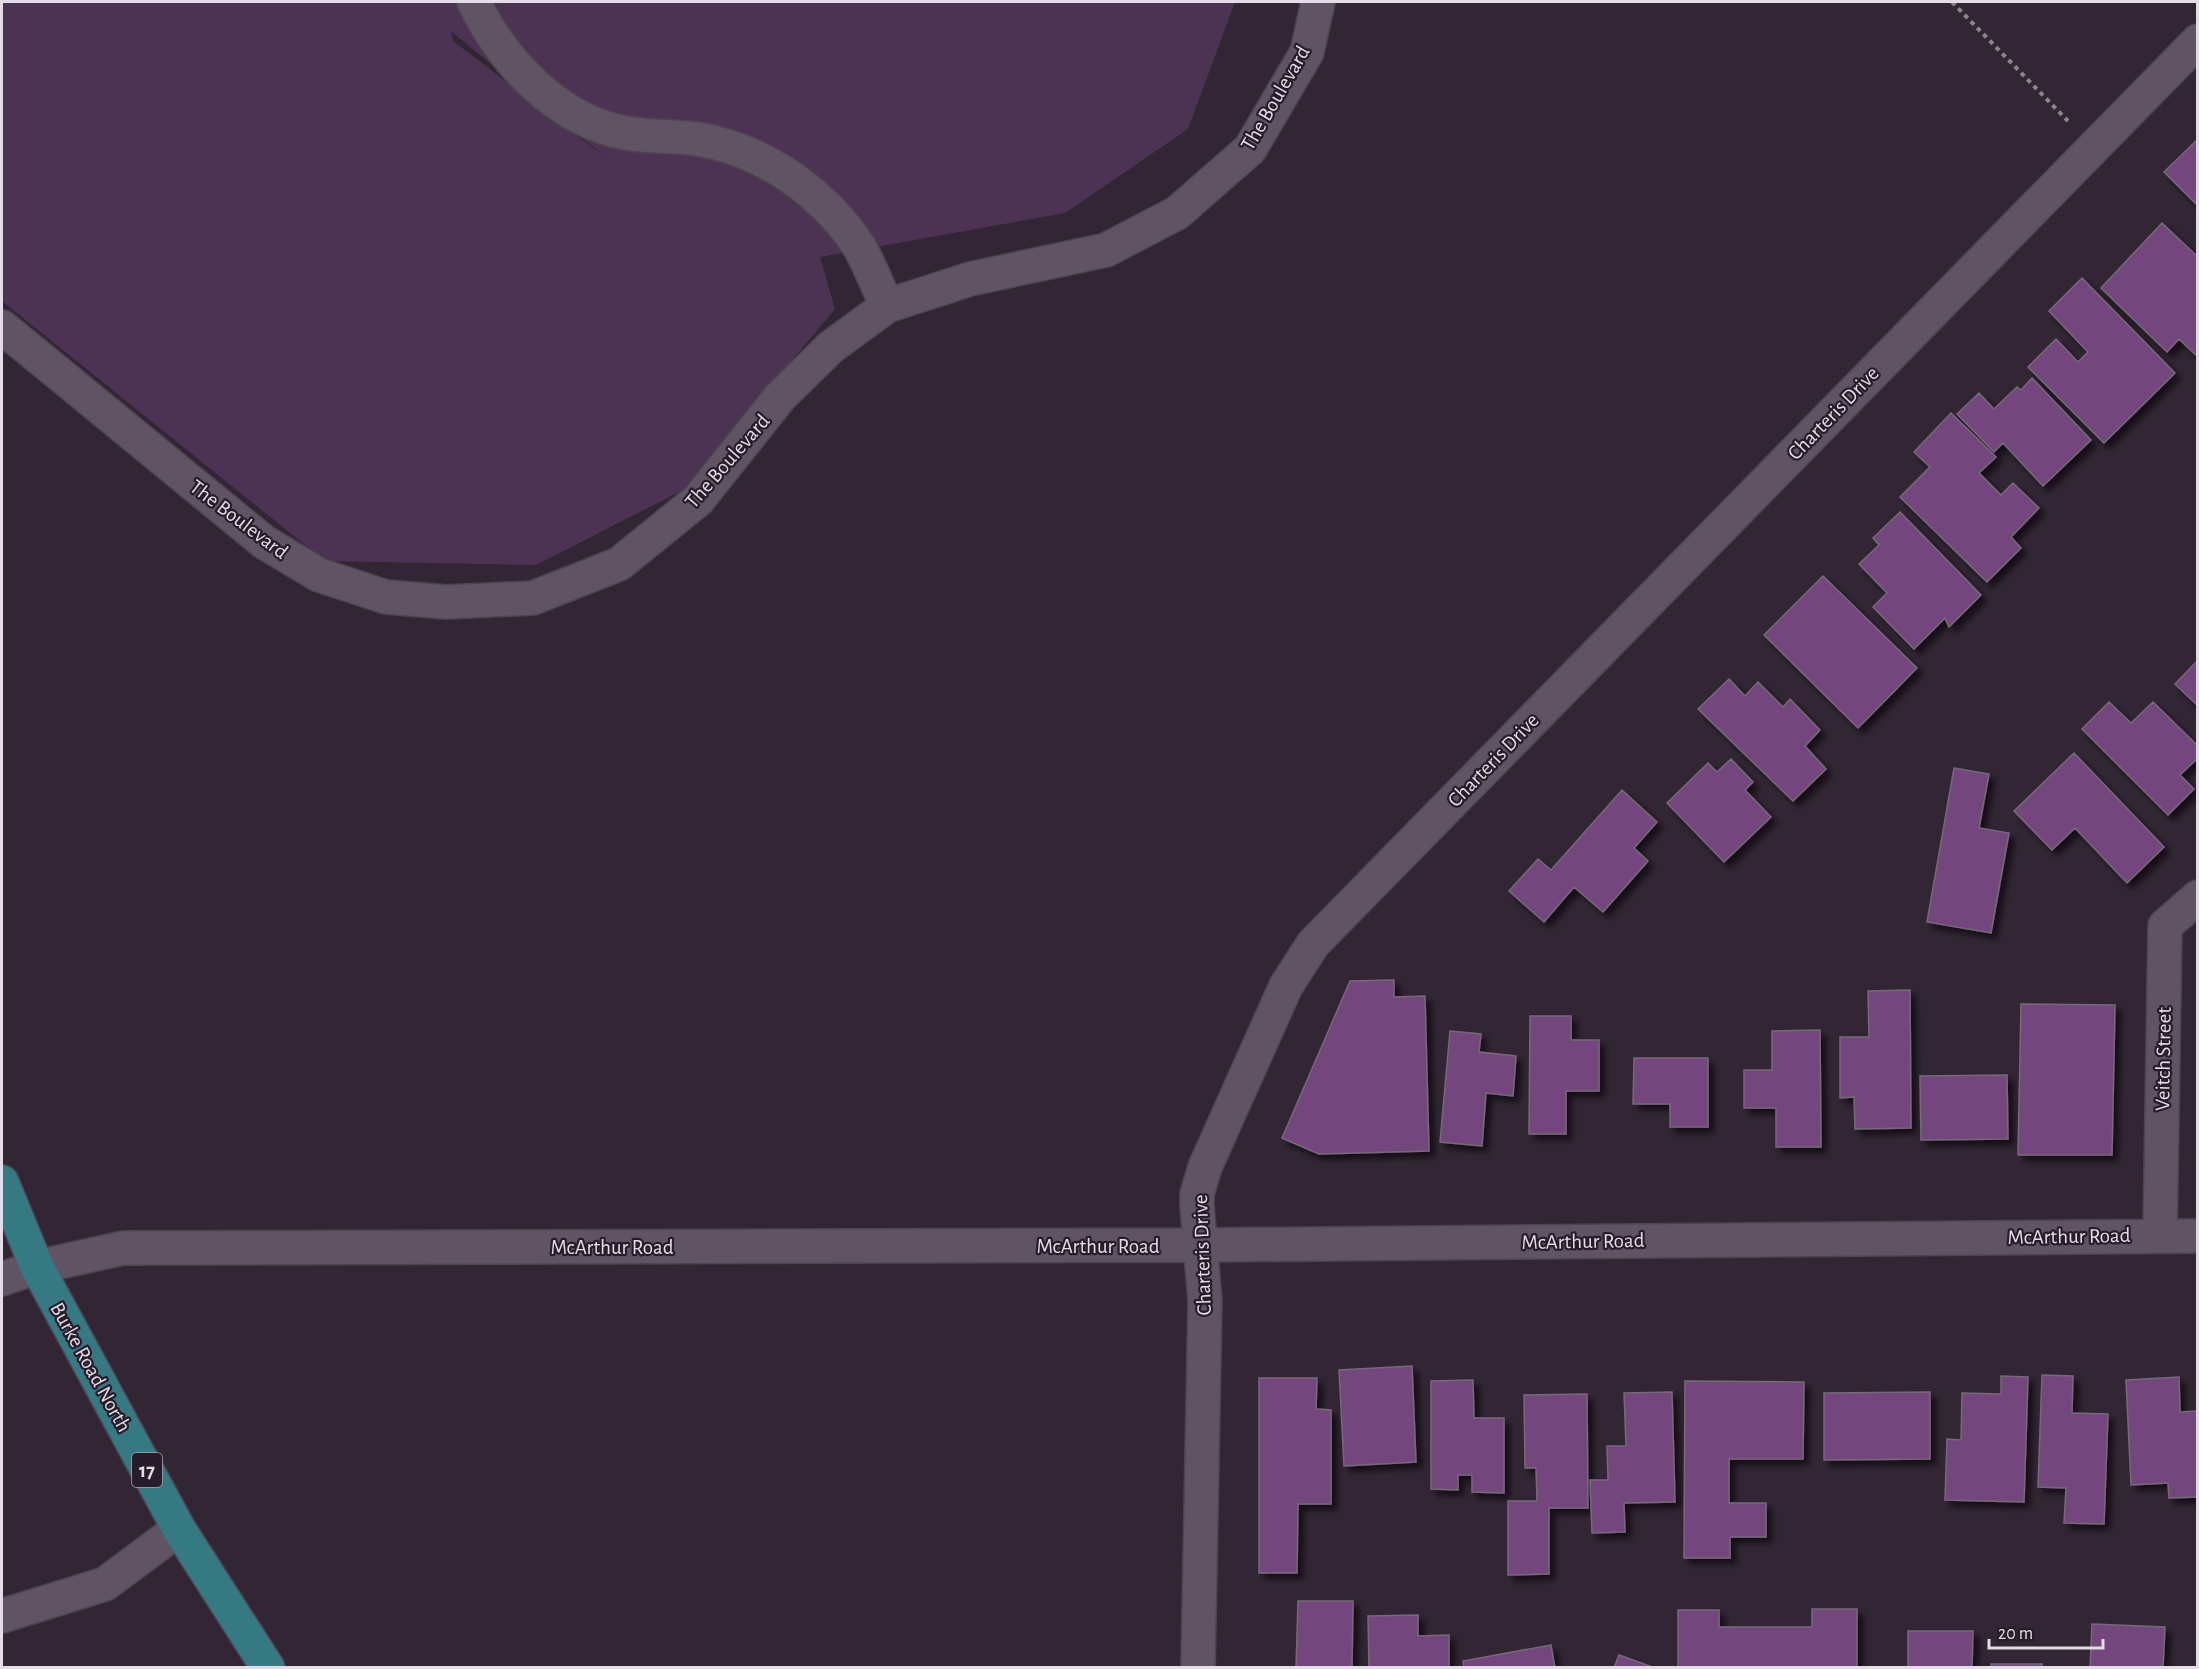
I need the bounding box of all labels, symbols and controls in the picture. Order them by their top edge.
street label: The Boulevard [1237,42,1314,154]
street label: Charteris Drive [1784,363,1883,464]
street label: The Boulevard [681,410,774,512]
street label: The Boulevard [186,476,292,563]
street label: Charteris Drive [1444,710,1543,811]
street label: Veitch Street [2152,1007,2175,1111]
street label: Charteris Drive [1190,1194,1215,1316]
street label: McArthur Road [2007,1225,2131,1248]
street label: McArthur Road [1521,1230,1645,1253]
street label: McArthur Road [1036,1236,1160,1257]
street label: McArthur Road [550,1237,674,1258]
street label: Burke Road North [46,1299,135,1436]
road number: 17 [132,1453,162,1487]
scale bar [1989,1612,2103,1650]
text: 20 m [1998,1625,2033,1643]

